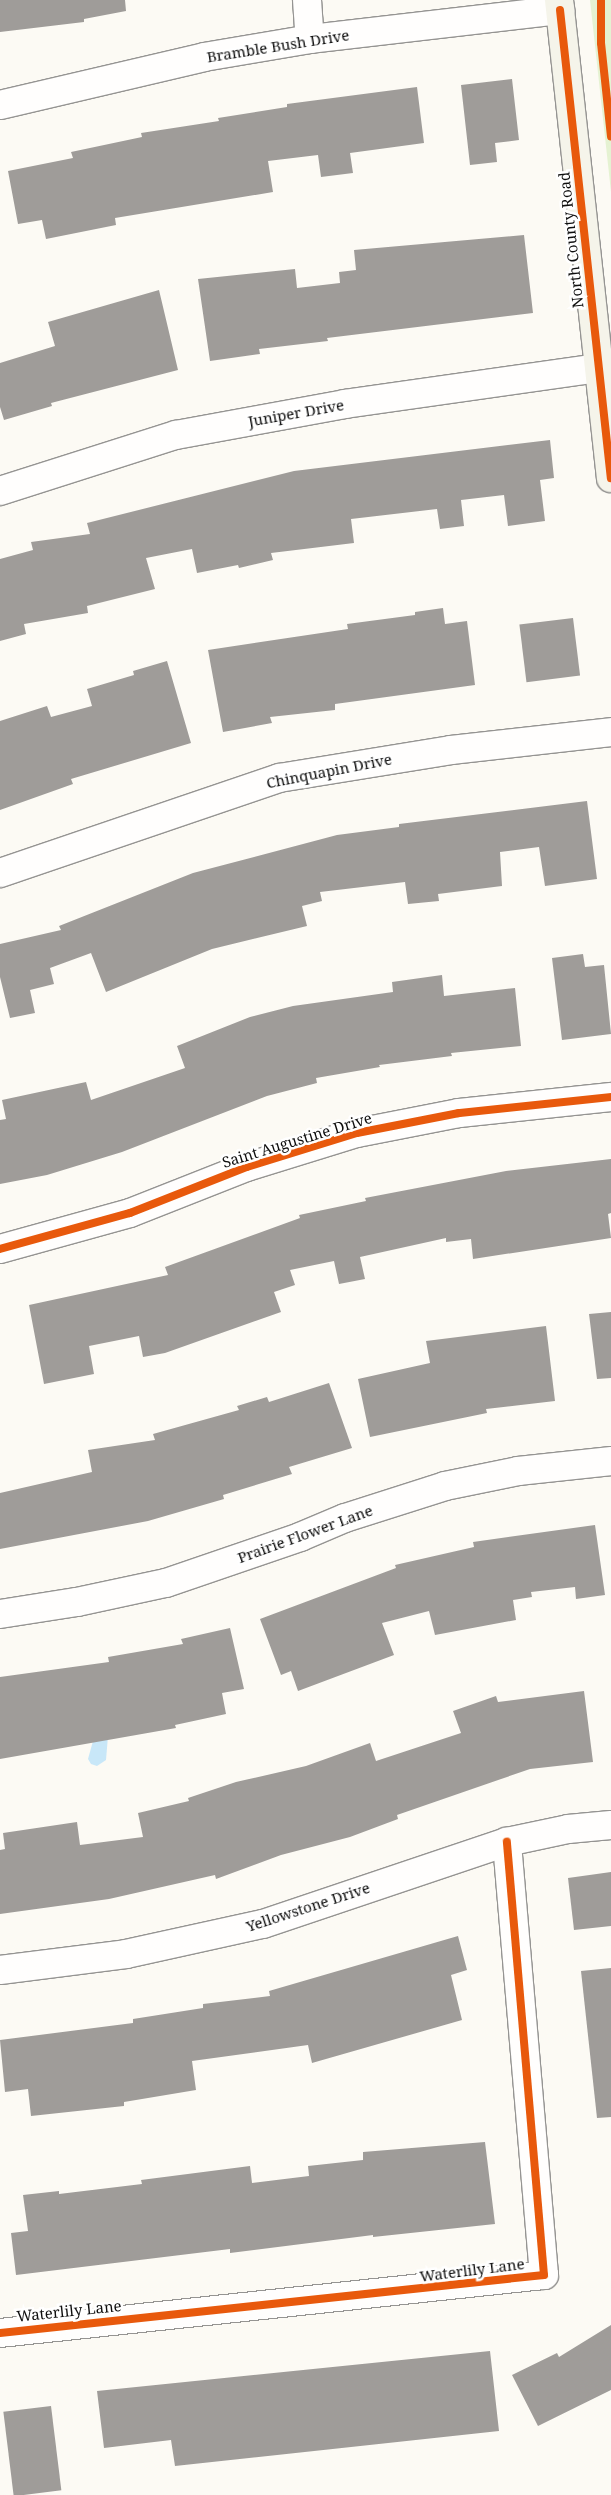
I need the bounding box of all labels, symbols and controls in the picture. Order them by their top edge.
street label: Bramble Bush Drive [205,26,351,66]
street label: North County Road [555,171,587,309]
street label: Juniper Drive [247,396,345,430]
street label: Chinquapin Drive [265,750,393,792]
street label: Saint Augustine Drive [220,1109,374,1171]
street label: Prairie Flower Lane [235,1501,375,1567]
street label: Yellowstone Drive [244,1879,372,1935]
street label: Waterlily Lane [419,2255,525,2285]
street label: Waterlily Lane [16,2297,122,2325]

